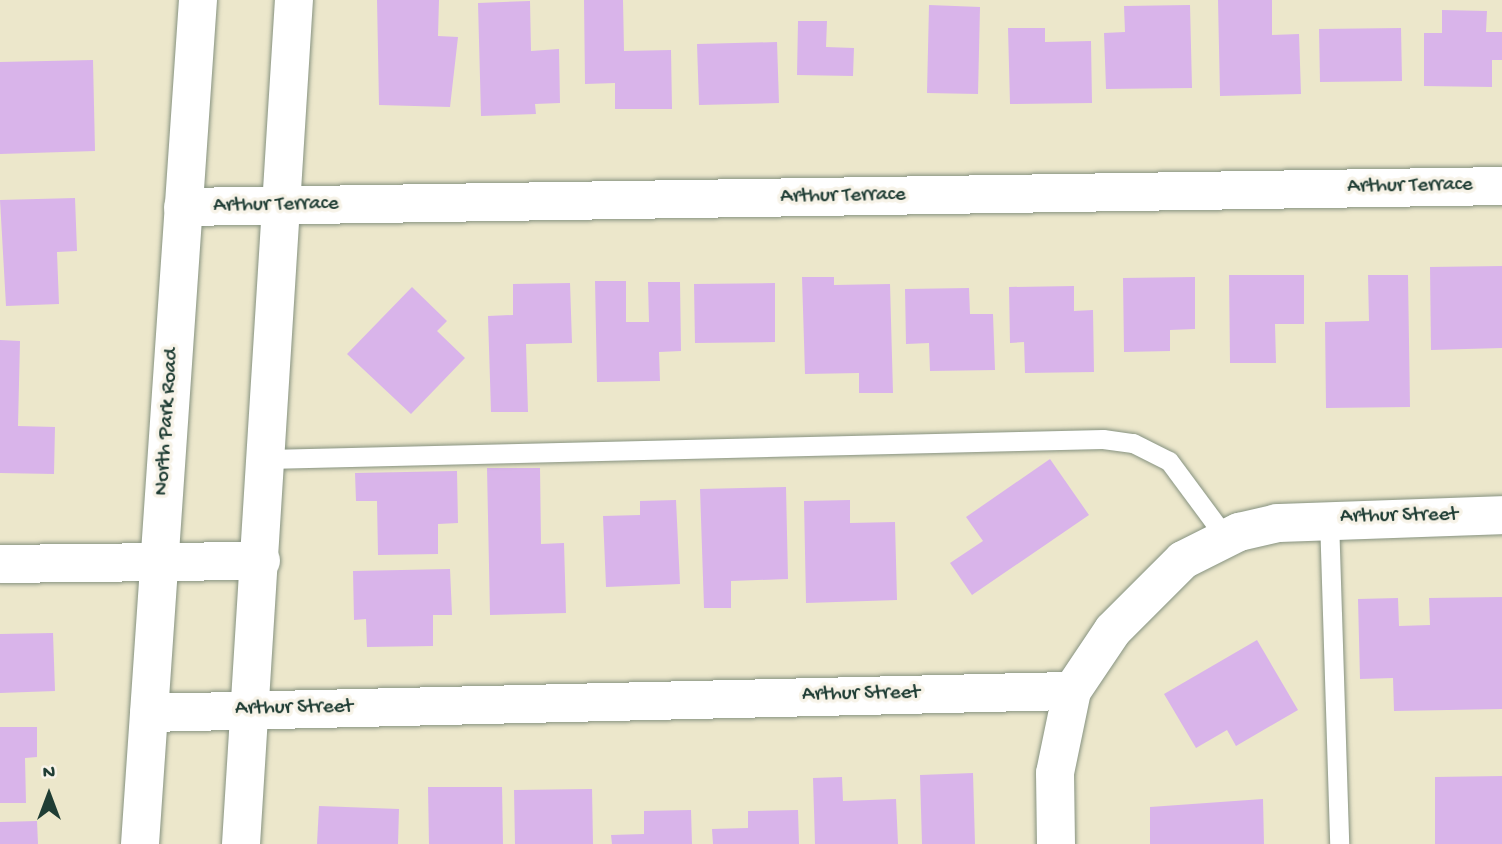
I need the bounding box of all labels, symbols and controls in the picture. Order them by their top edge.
street label: Arthur Terrace [1347,173,1473,201]
street label: Arthur Terrace [780,183,906,211]
street label: Arthur Terrace [213,192,339,220]
street label: North Park Road [150,347,186,497]
street label: Arthur Street [1340,503,1458,531]
street label: Arthur Street [802,681,920,709]
street label: Arthur Street [235,695,353,723]
north arrow [14,760,84,830]
text: N [43,762,55,785]

